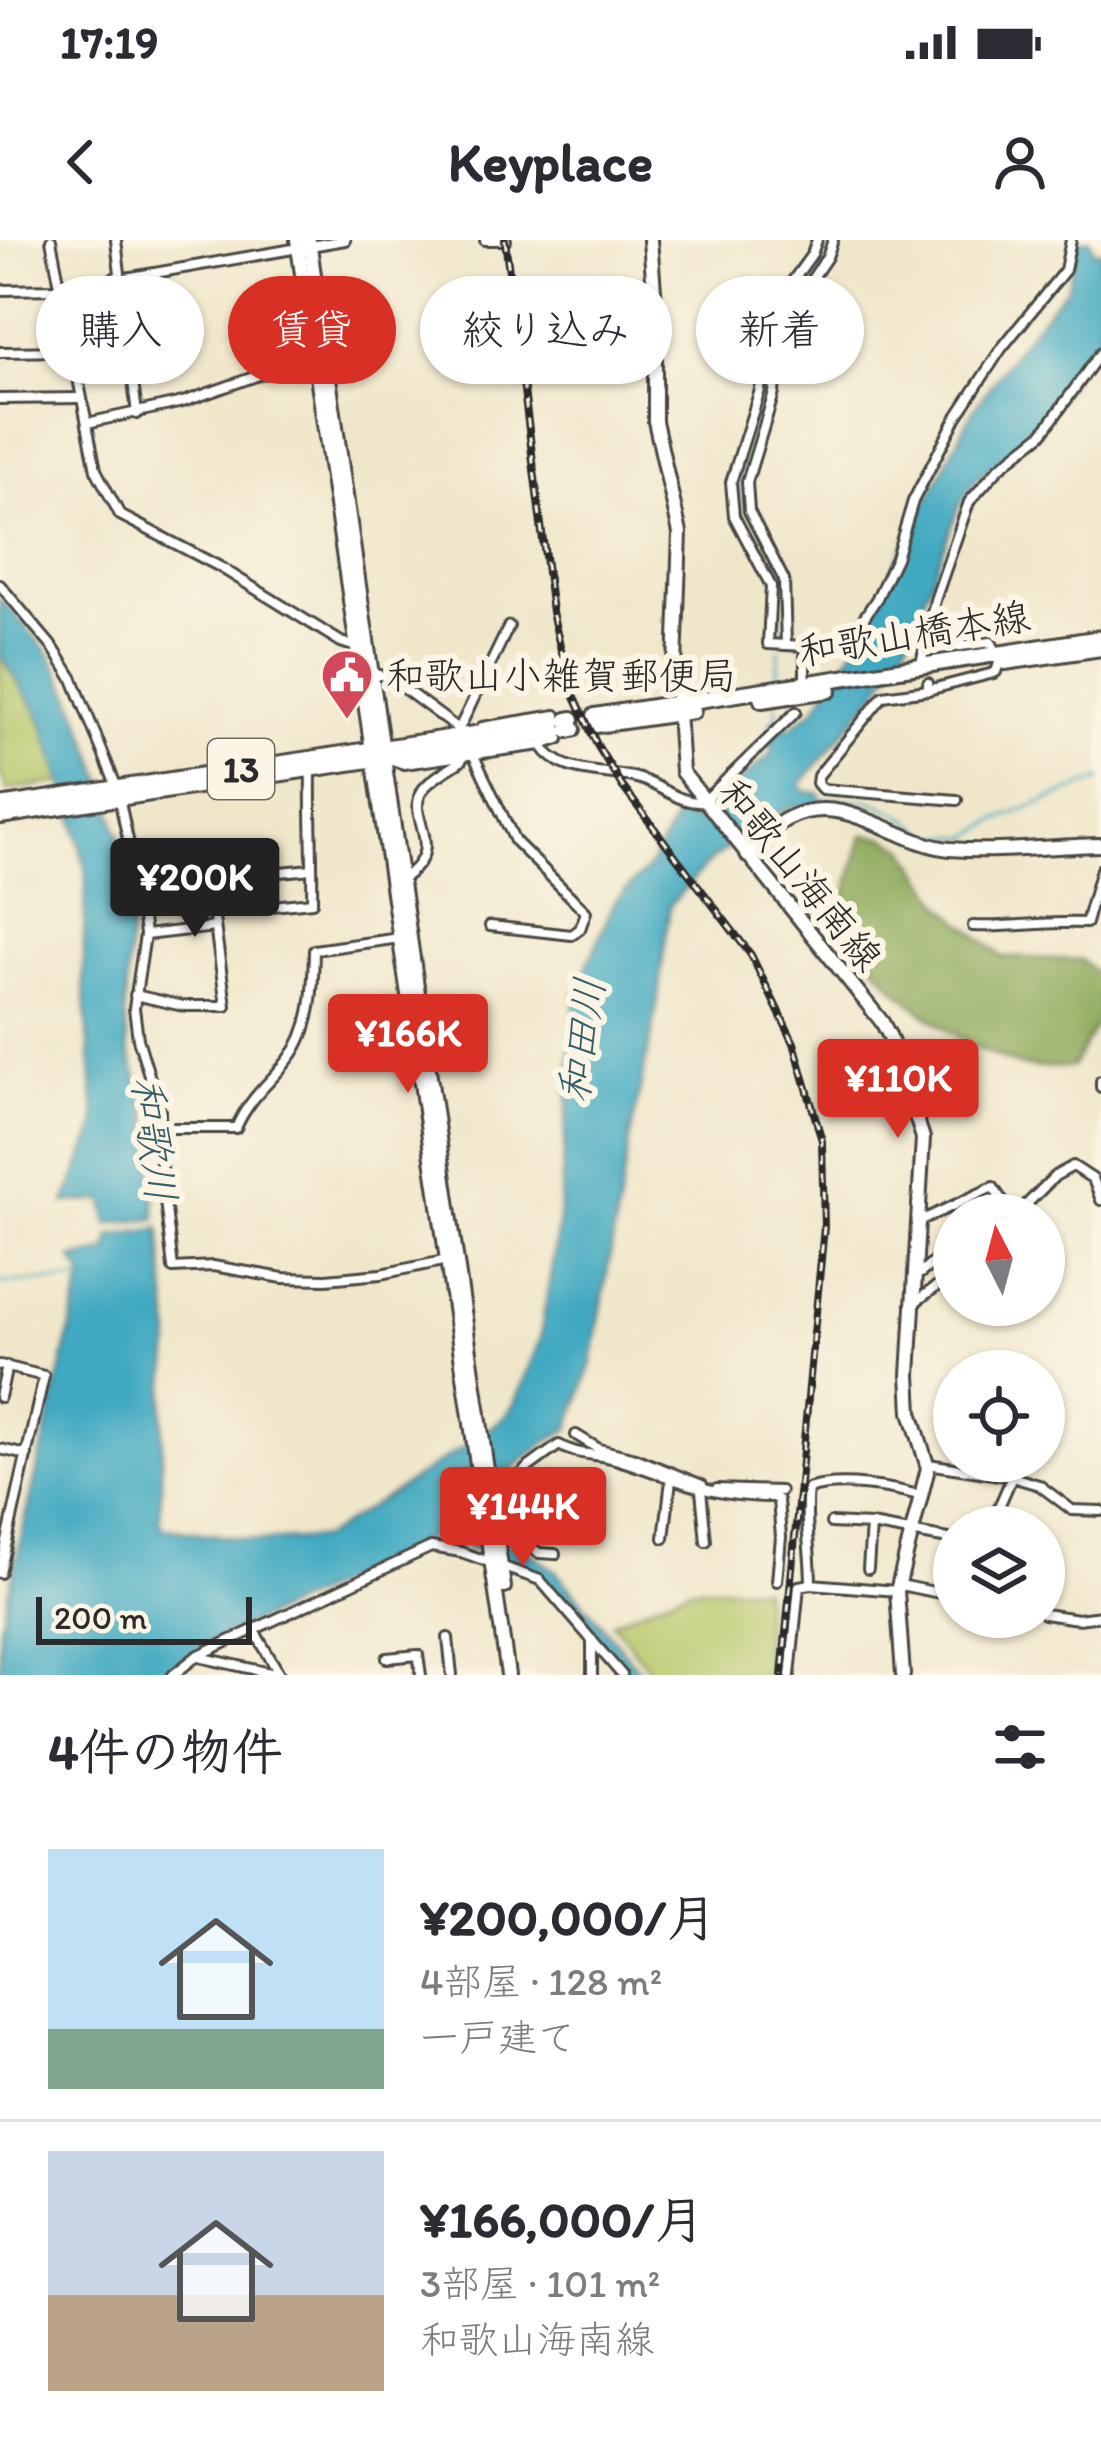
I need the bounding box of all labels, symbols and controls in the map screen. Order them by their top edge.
text: 17:19 [60,15,159,69]
icon: back [48,129,114,195]
icon: person [987,129,1053,195]
text: Keyplace [448,130,653,195]
chip: 購入 [36,276,204,384]
chip: 賃貸 [228,276,396,384]
chip: 絞り込み [420,276,672,384]
chip: 新着 [696,276,864,384]
street label: 和歌山橋本線 [795,592,1033,675]
public building icon: 和歌山小雑賀郵便局 [319,647,375,721]
place label: 和歌山小雑賀郵便局 [386,652,737,699]
road number: 13 [208,739,274,799]
street label: 和歌山海南線 [709,769,893,980]
pin: ¥200K [111,838,279,940]
text: ¥200K [137,853,253,900]
water label: 和田川 [547,974,616,1106]
pin: ¥166K [324,994,492,1096]
text: ¥166K [355,1009,461,1056]
pin: ¥110K [814,1039,982,1141]
text: ¥110K [845,1054,951,1101]
water label: 和歌川 [122,1073,187,1205]
north arrow [933,1194,1065,1326]
map controls [933,1194,1065,1638]
button: locate [933,1350,1065,1482]
pin: ¥144K [439,1467,607,1569]
text: ¥144K [467,1482,579,1529]
button: layers [933,1506,1065,1638]
scale bar [36,1591,252,1644]
text: 200 m [54,1598,147,1637]
icon: filters [987,1714,1053,1780]
text: 4件の物件 [48,1721,283,1782]
text: ¥200,000/月 [420,1887,717,1948]
icon: home [144,1897,288,2041]
text: 4部屋 · 128 m² [420,1958,662,2005]
text: 一戸建て [420,2014,576,2061]
text: ¥166,000/月 [420,2189,705,2250]
icon: home [144,2199,288,2343]
text: 3部屋 · 101 m² [420,2260,660,2307]
text: 和歌山海南線 [420,2316,654,2363]

